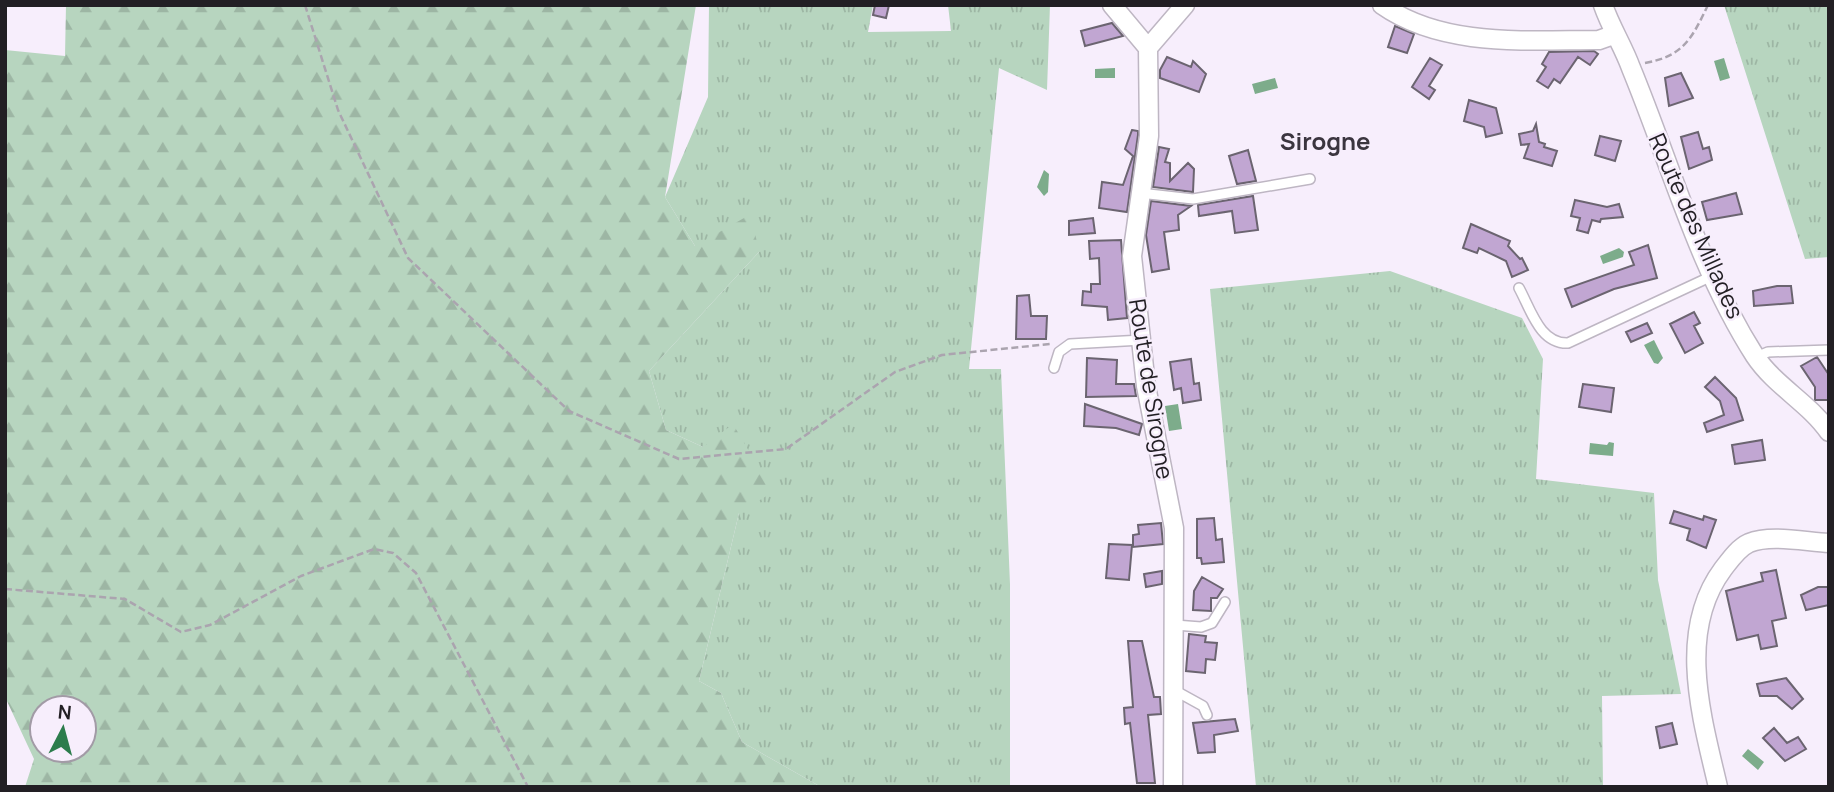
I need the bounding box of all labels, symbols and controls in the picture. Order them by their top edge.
district label: Sirogne [1280,124,1370,157]
street label: Route des Millades [1642,128,1752,323]
street label: Route de Sirogne [1122,296,1182,481]
north arrow [28,694,98,764]
text: N [57,698,73,726]

